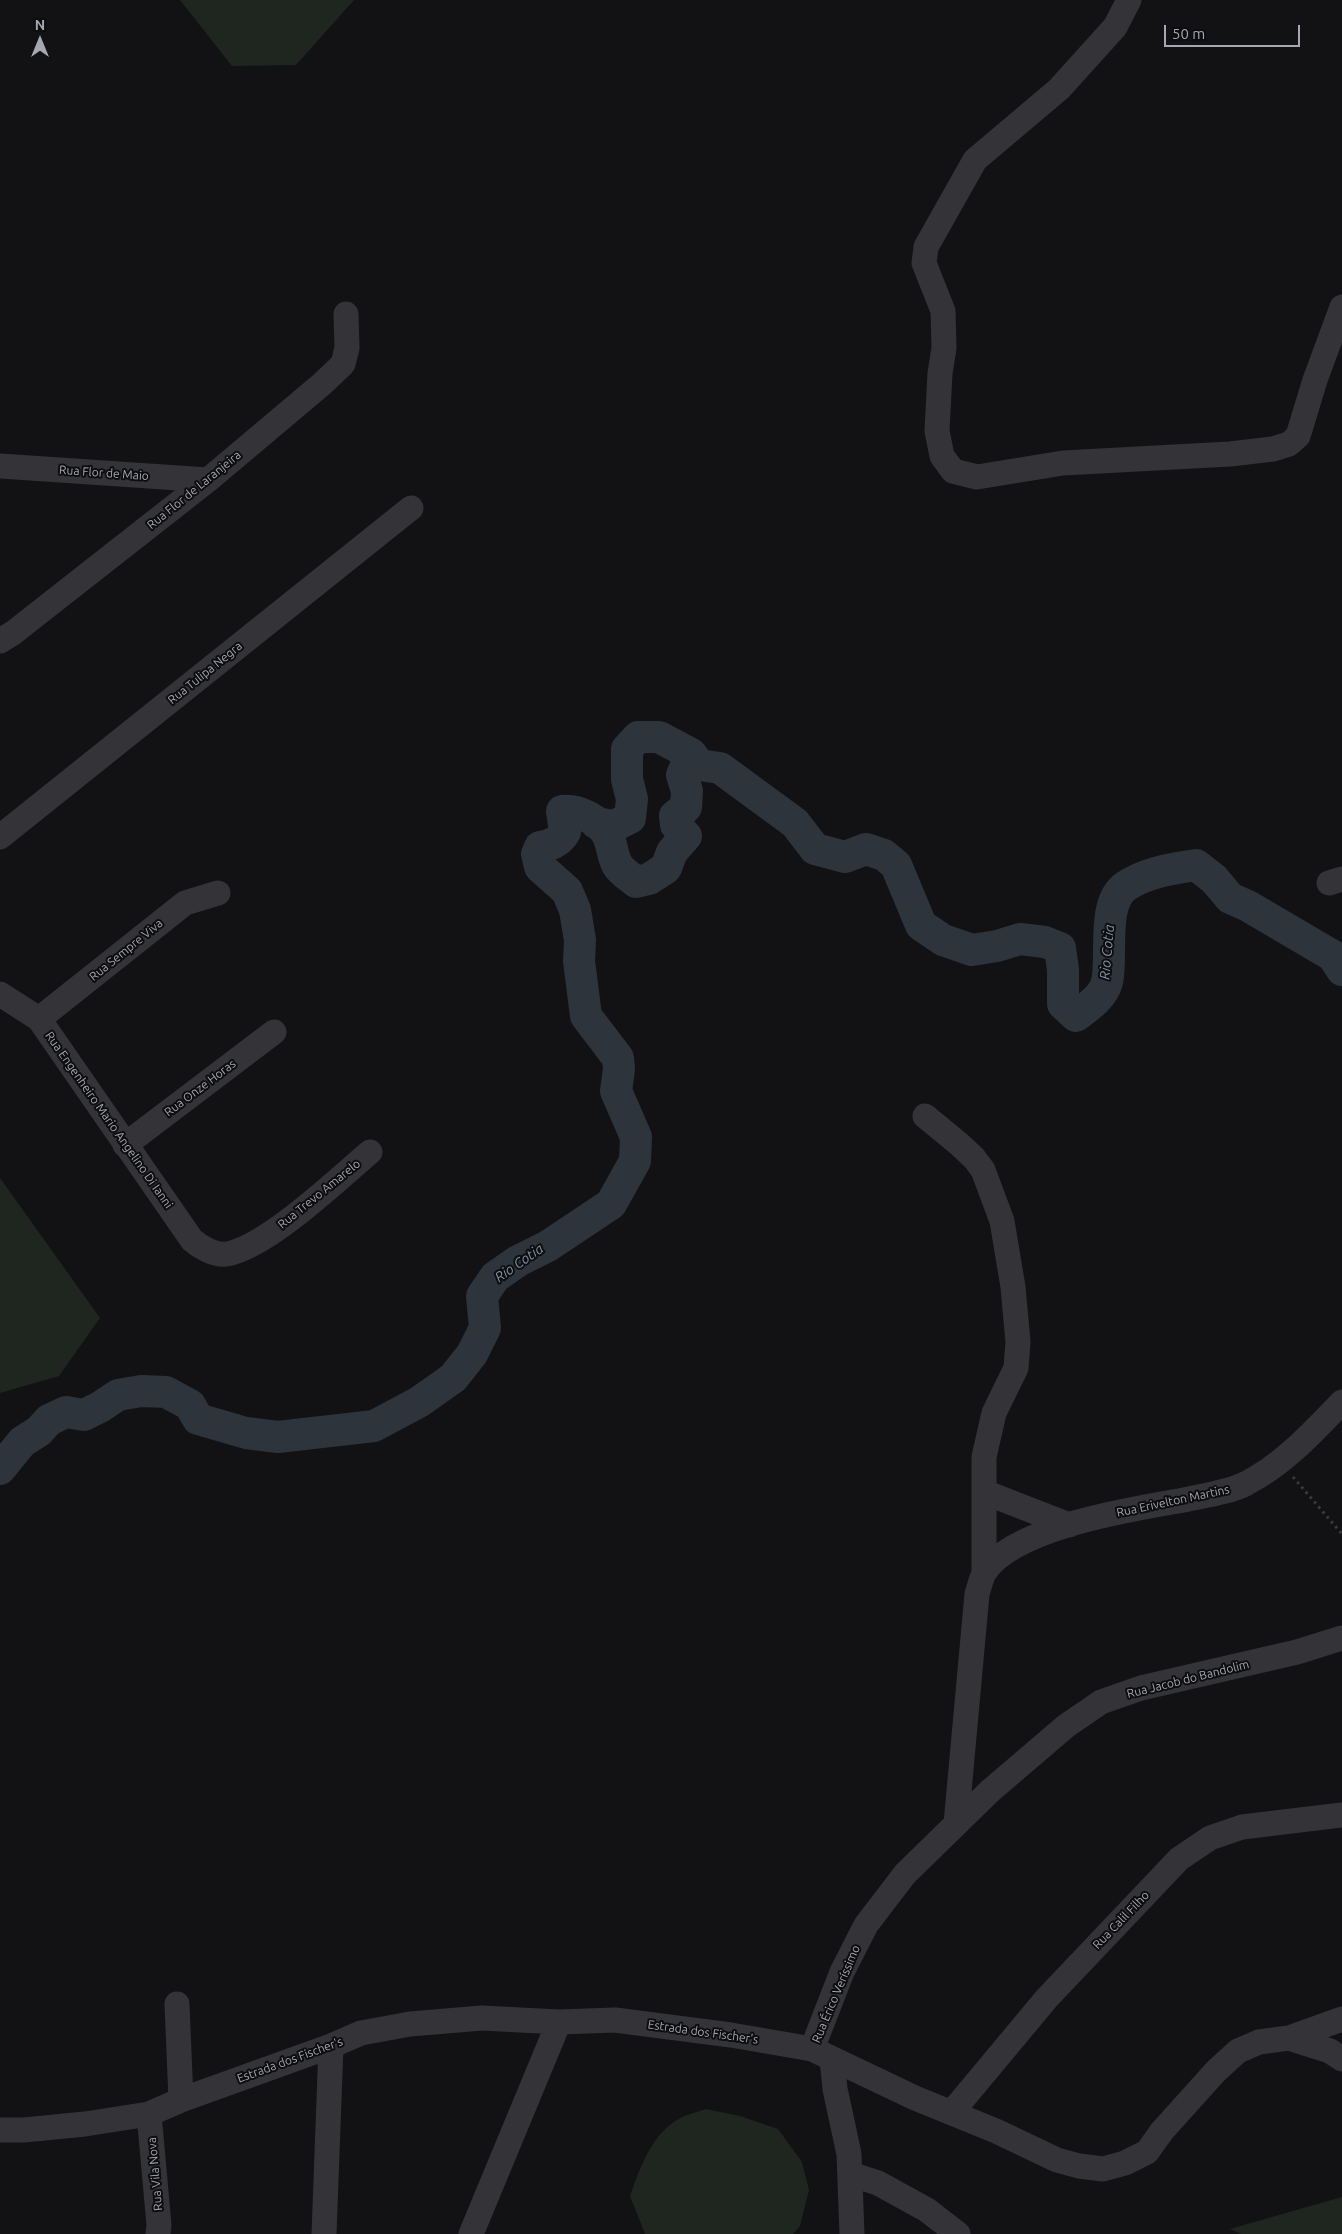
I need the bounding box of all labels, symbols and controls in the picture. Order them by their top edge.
north arrow [15,15,65,65]
scale bar [1167,15,1303,47]
text: N [35,17,45,33]
text: 50 m [1172,25,1205,42]
street label: Rua Flor de Laranjeira [144,448,244,532]
street label: Rua Flor de Maio [59,463,149,483]
street label: Rua Tulipa Negra [165,639,245,707]
street label: Rua Sempre Viva [86,916,166,984]
water label: Rio Cotia [1096,924,1118,980]
street label: Rua Engenheiro Mario Angelino Di Ianni [42,1029,176,1211]
street label: Rua Onze Horas [162,1057,238,1119]
street label: Rua Trevo Amarelo [275,1156,363,1232]
water label: Rio Cotia [492,1240,546,1286]
street label: Rua Erivelton Martins [1115,1482,1231,1520]
street label: Rua Jacob do Bandolim [1125,1657,1251,1701]
street label: Rua Calil Filho [1090,1888,1152,1952]
street label: Rua Érico Veríssimo [809,1943,863,2045]
street label: Estrada dos Fischer's [647,2017,759,2047]
street label: Estrada dos Fischer's [235,2034,345,2086]
street label: Rua Vila Nova [145,2137,165,2211]

